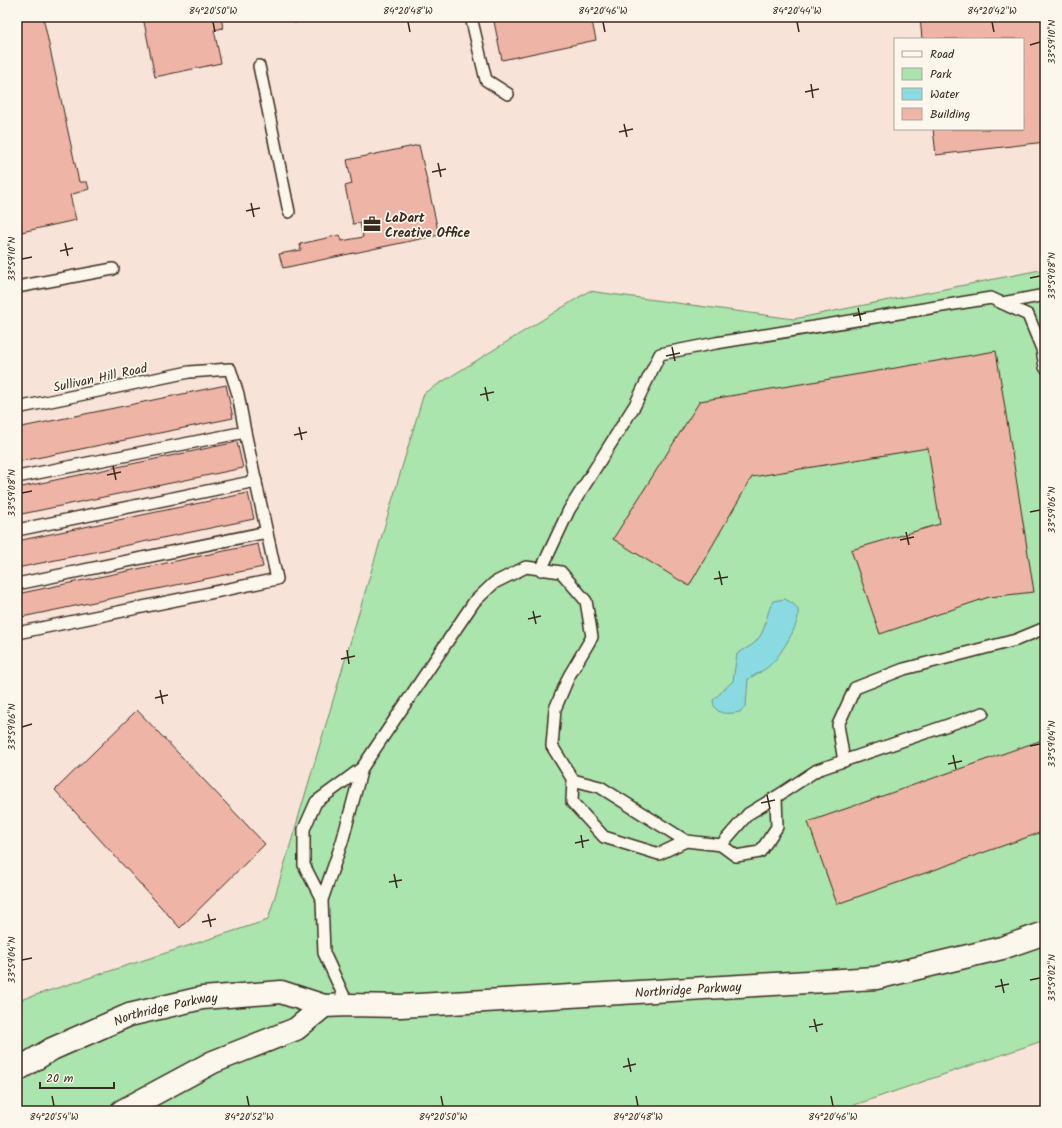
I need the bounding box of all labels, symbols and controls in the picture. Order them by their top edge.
text: 84°20'50"W [189,3,238,19]
text: 84°20'48"W [383,3,433,19]
text: 84°20'46"W [578,3,628,19]
text: 84°20'44"W [772,3,822,19]
text: 84°20'42"W [967,3,1017,19]
text: 33°59'10"N [1044,19,1060,64]
legend [894,38,1024,130]
text: Road [930,45,955,64]
text: Park [930,65,952,84]
text: Water [930,85,960,104]
text: Building [930,105,970,124]
place label: LaDart Creative Office [385,208,471,244]
office icon: LaDart Creative Office [362,214,382,234]
text: 33°59'10"N [4,236,20,281]
text: 33°59'08"N [1044,252,1060,300]
street label: Sullivan Hill Road [51,358,150,399]
text: 33°59'08"N [4,469,20,517]
text: 33°59'06"N [1044,486,1060,534]
text: 33°59'06"N [4,703,20,751]
text: 33°59'04"N [1044,720,1060,768]
text: 33°59'04"N [4,936,20,984]
text: 33°59'02"N [1044,954,1060,1002]
street label: Northridge Parkway [634,977,743,1004]
street label: Northridge Parkway [110,988,219,1033]
scale bar [40,1064,114,1090]
text: 20 m [46,1069,74,1088]
text: 84°20'54"W [29,1109,79,1125]
text: 84°20'52"W [224,1109,274,1125]
text: 84°20'50"W [419,1109,468,1125]
text: 84°20'48"W [613,1109,663,1125]
text: 84°20'46"W [808,1109,858,1125]

